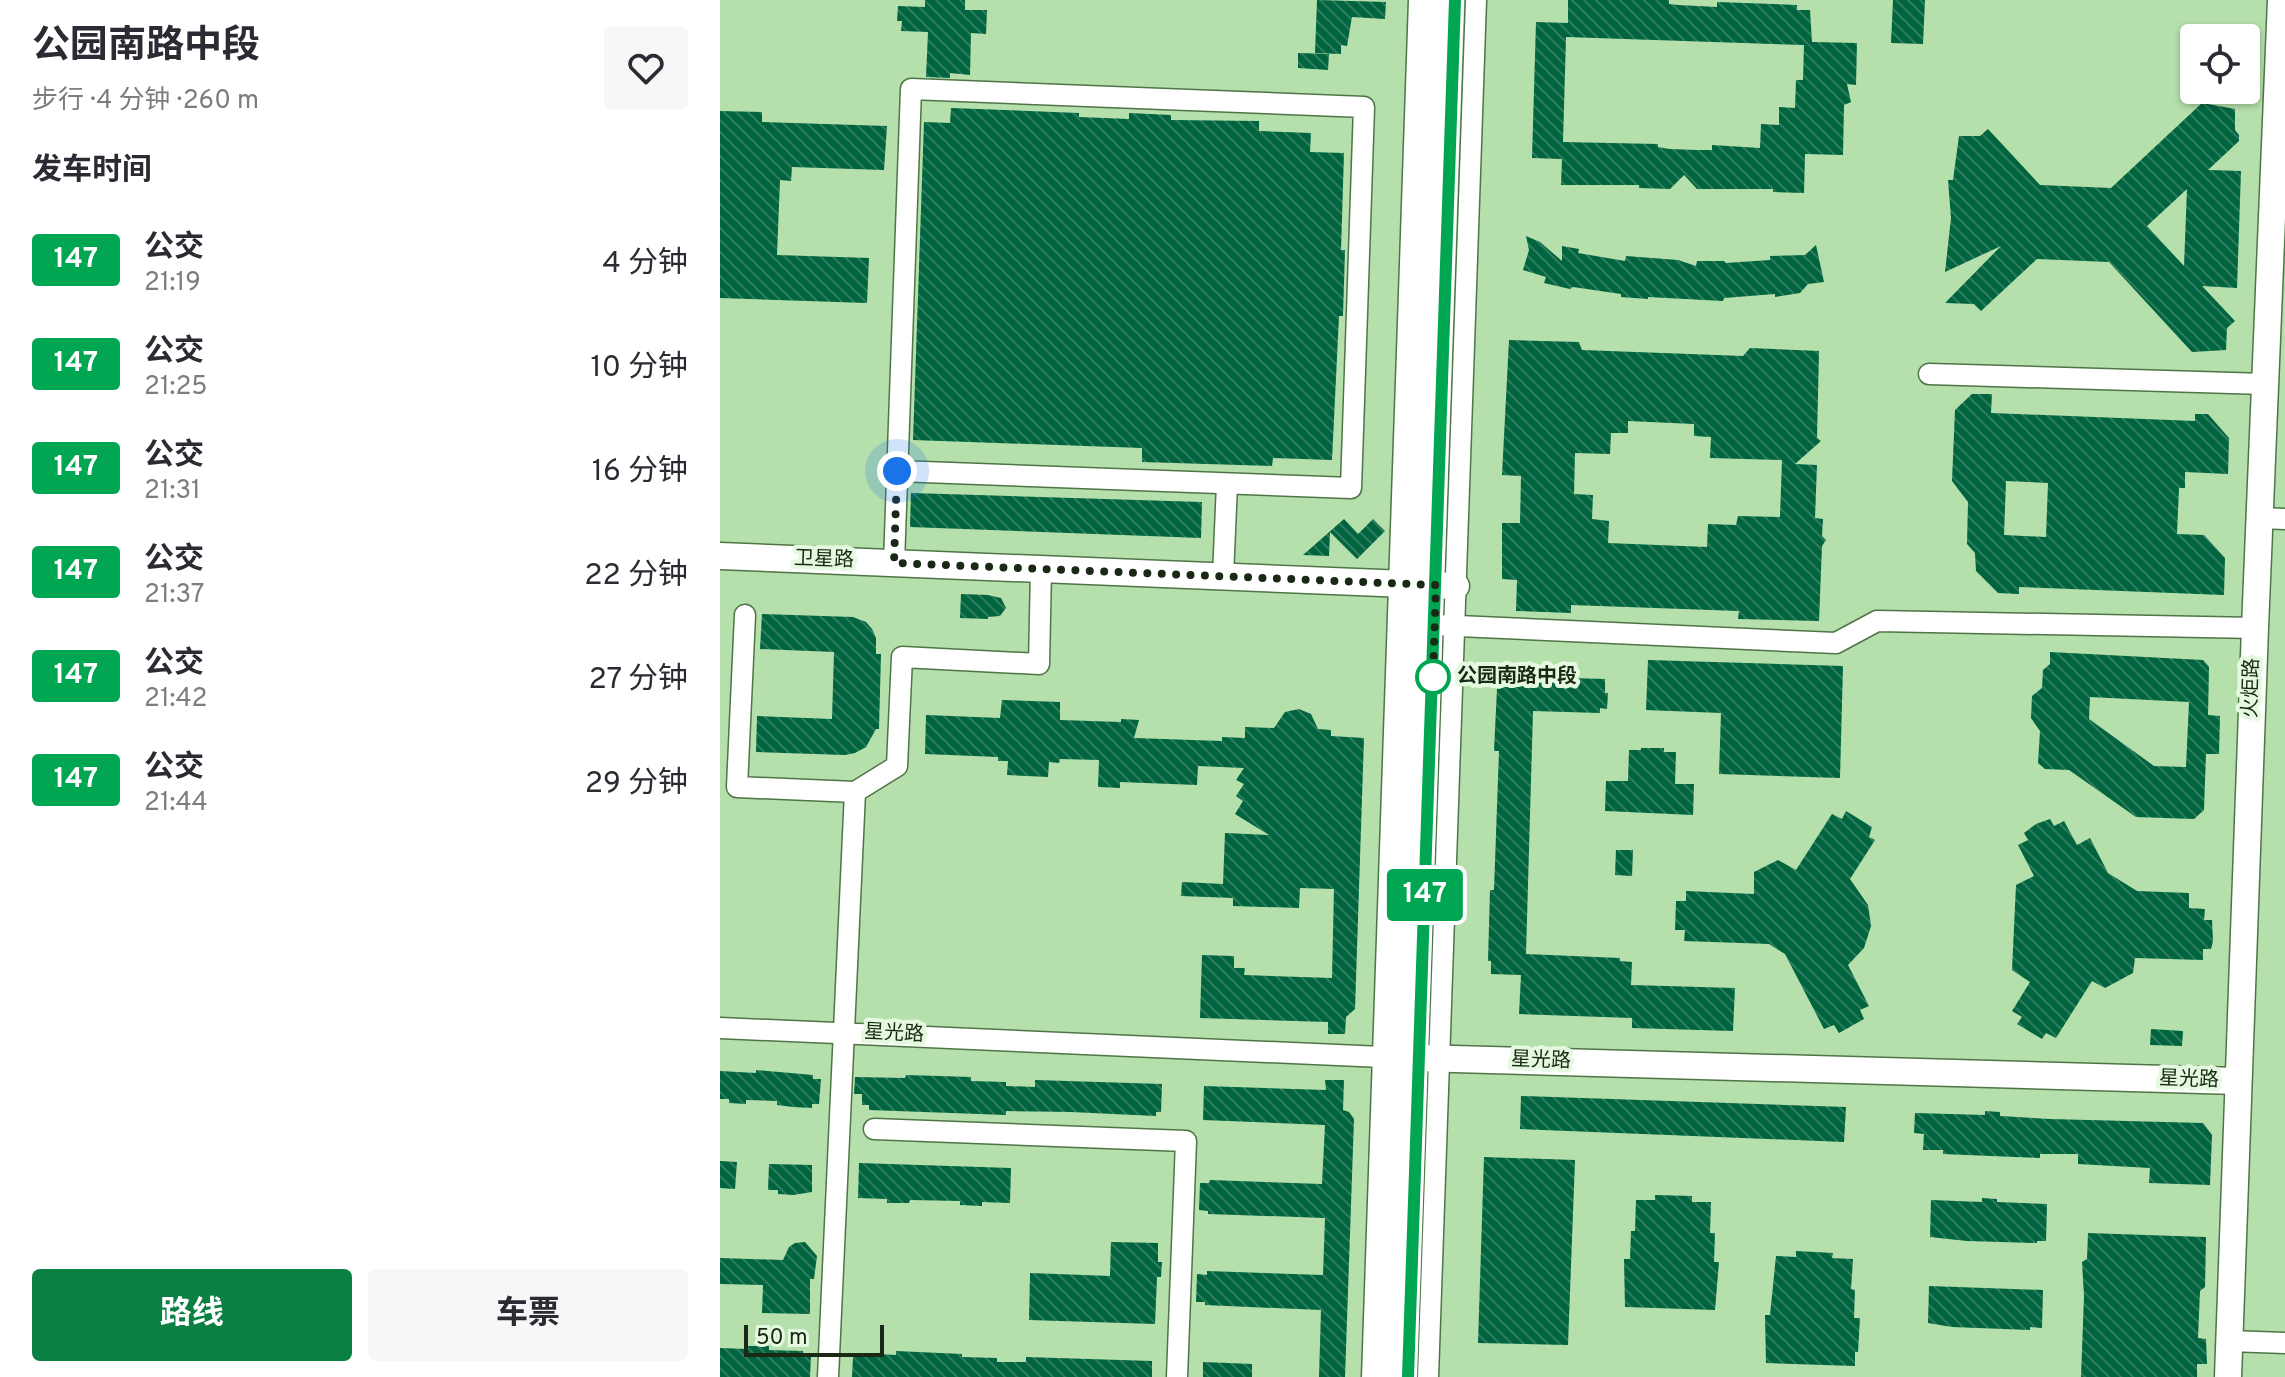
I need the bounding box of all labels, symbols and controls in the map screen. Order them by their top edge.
text: 公园南路中段 [32,23,260,72]
map controls [2180,24,2260,104]
button: locate [2180,24,2260,104]
button: heart [604,26,688,110]
text: 步行 · 4 分钟 · 260 m [32,85,259,118]
text: 发车时间 [32,153,152,190]
text: 公交 [144,230,204,267]
text: 147 [54,242,98,278]
text: 4 分钟 [602,246,688,283]
text: 21:19 [144,267,201,300]
text: 公交 [144,334,204,371]
text: 147 [54,346,98,382]
text: 10 分钟 [590,350,688,387]
text: 21:25 [144,371,208,404]
text: 公交 [144,438,204,475]
text: 147 [54,450,98,486]
your location [877,451,917,491]
text: 16 分钟 [592,454,688,491]
text: 21:31 [144,475,201,508]
text: 公交 [144,542,204,579]
street label: 卫星路 [794,546,854,574]
text: 147 [54,554,98,590]
text: 22 分钟 [584,558,688,595]
text: 21:37 [144,579,204,612]
text: 公交 [144,646,204,683]
text: 147 [54,658,98,694]
street label: 火炬路 [2238,658,2266,718]
marker: 公园南路中段 [1416,660,1450,694]
text: 27 分钟 [588,662,688,699]
place label: 公园南路中段 [1457,664,1577,690]
text: 21:42 [144,683,208,716]
text: 公交 [144,750,204,787]
text: 147 [54,762,98,798]
text: 29 分钟 [585,766,688,803]
text: 21:44 [144,787,208,820]
line badge: 147 [1379,869,1471,921]
text: 147 [1403,877,1447,913]
street label: 星光路 [863,1019,925,1049]
street label: 星光路 [1511,1047,1571,1075]
street label: 星光路 [2159,1066,2219,1094]
button: 路线 [32,1269,352,1361]
button: 车票 [368,1269,688,1361]
scale bar [744,1321,884,1357]
text: 50 m [756,1325,808,1352]

